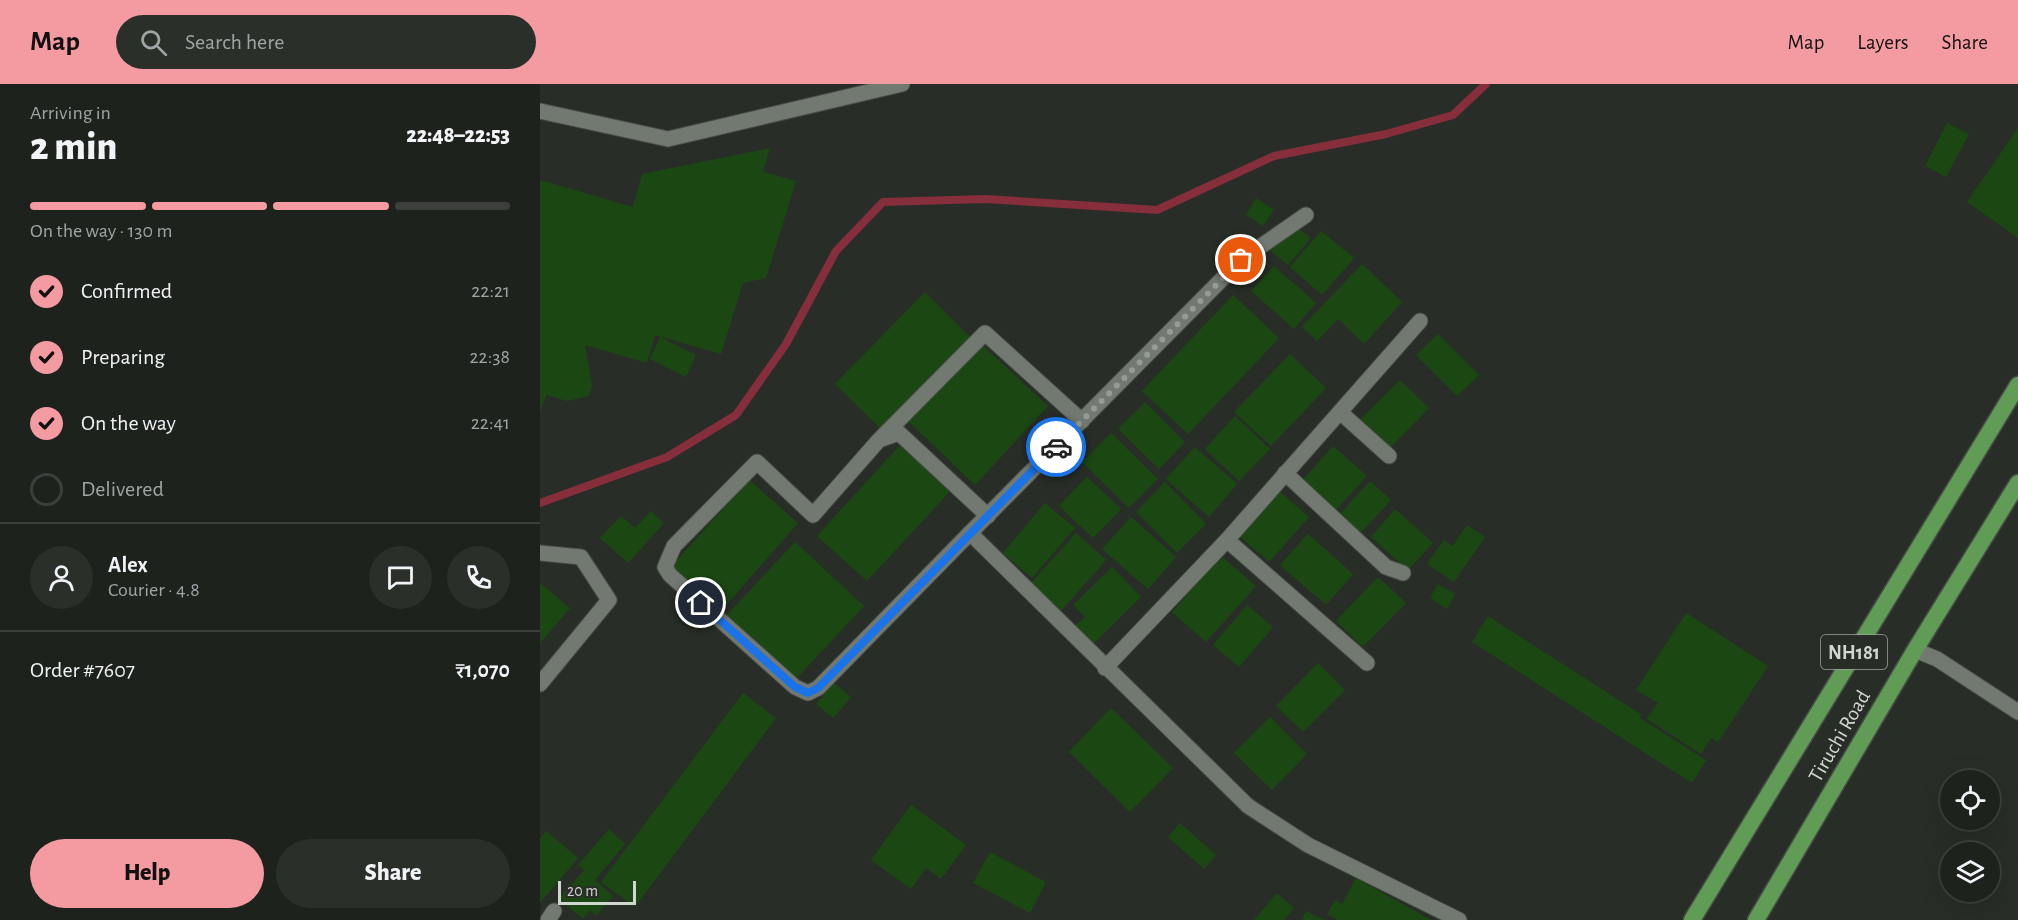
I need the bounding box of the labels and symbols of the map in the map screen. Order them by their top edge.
pin [1215,234,1266,285]
courier [1026,417,1086,477]
pin [675,577,726,628]
road number: NH181 [1821,635,1887,669]
street label: Tiruchi Road [1805,687,1874,786]
scale bar [558,878,636,906]

